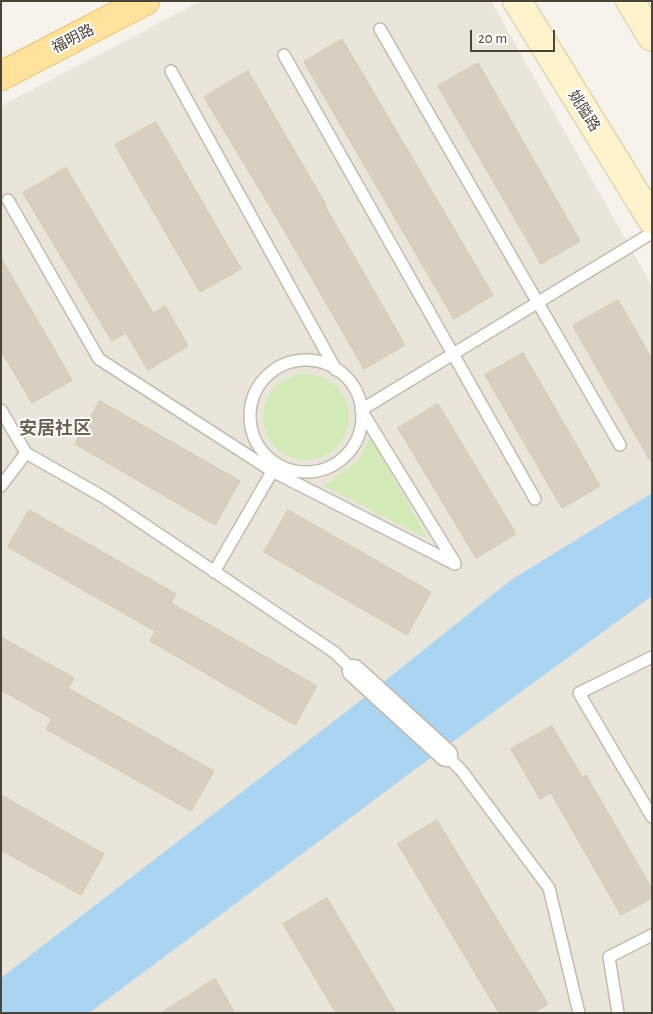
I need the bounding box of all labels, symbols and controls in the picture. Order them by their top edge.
scale bar [473,20,558,52]
street label: 福明路 [49,21,97,57]
text: 20 m [478,31,507,46]
street label: 姚隘路 [564,87,604,135]
district label: 安居社区 [19,418,91,440]

